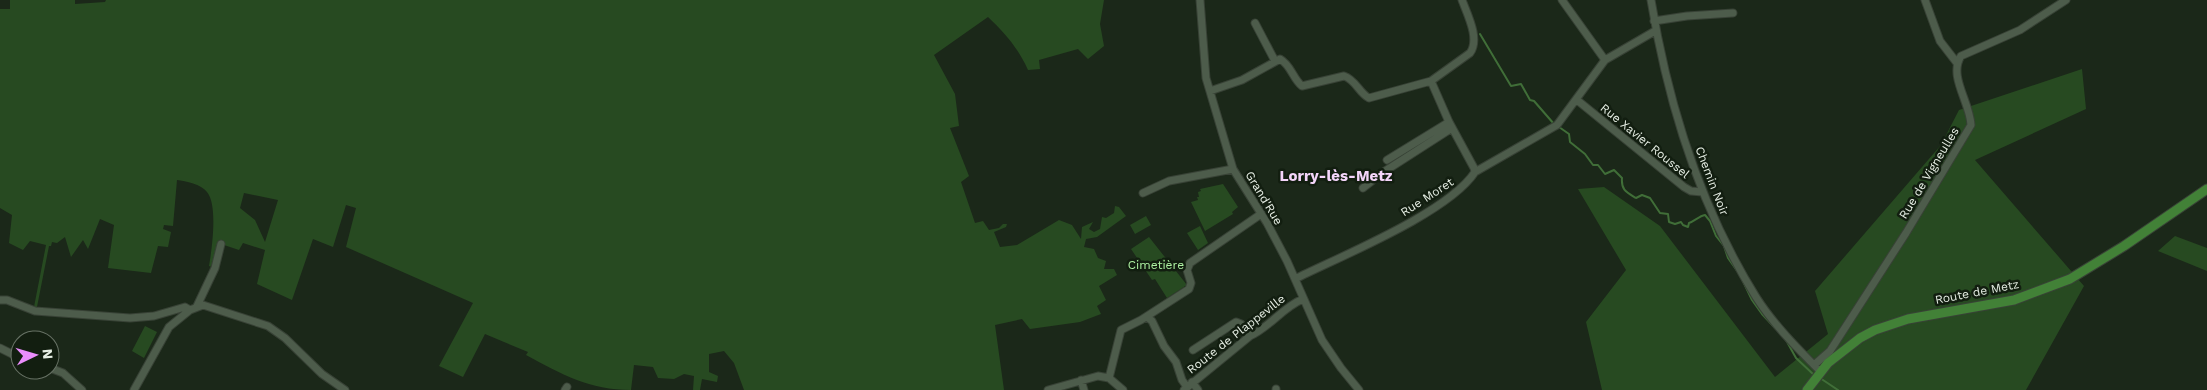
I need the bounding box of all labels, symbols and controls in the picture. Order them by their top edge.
street label: Rue Xavier Roussel [1598,101,1693,181]
street label: Rue de Vigneulles [1896,125,1962,221]
street label: Chemin Noir [1692,145,1732,218]
district label: Lorry-lès-Metz [1280,167,1393,185]
street label: Grand'Rue [1243,169,1286,227]
street label: Rue Moret [1398,175,1456,219]
park label: Cimetière [1128,258,1184,272]
street label: Route de Metz [1934,277,2020,307]
street label: Route de Plappeville [1184,291,1288,377]
north arrow [10,330,60,380]
text: N [40,348,56,360]

